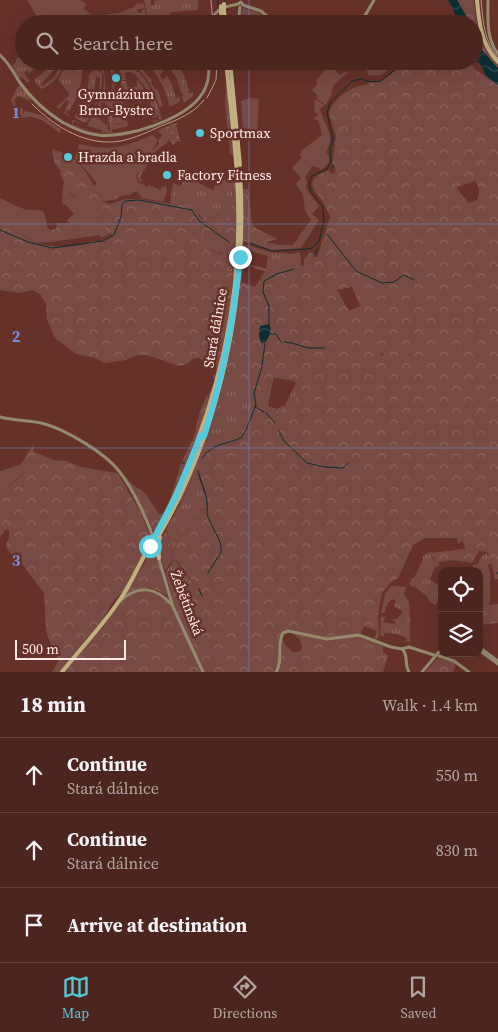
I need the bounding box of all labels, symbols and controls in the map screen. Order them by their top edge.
search box [15,15,483,70]
icon: search [33,29,61,57]
text: Search here [73,30,173,56]
marker: Gymnázium Brno-Bystrc [110,72,122,84]
place label: Gymnázium Brno-Bystrc [78,84,155,120]
text: 1 [12,101,20,123]
place label: Sportmax [210,123,271,143]
marker: Sportmax [194,127,206,139]
place label: Hrazda a bradla [78,147,178,167]
marker: Hrazda a bradla [62,151,74,163]
place label: Factory Fitness [177,165,272,185]
marker: Factory Fitness [161,169,173,181]
route end [229,246,252,269]
street label: Stará dálnice [198,287,232,369]
text: 2 [12,325,21,347]
route start [139,535,162,558]
text: 3 [12,549,21,571]
map controls [438,567,483,657]
button: locate [438,567,483,612]
street label: Žebětínská [166,568,209,639]
button: layers [438,612,483,657]
scale bar [15,637,126,660]
text: 500 m [22,639,59,659]
text: 18 min [20,690,86,719]
text: Walk · 1.4 km [382,694,478,716]
text: Continue [67,751,147,777]
icon: ahead [20,761,48,789]
text: 550 m [436,764,478,786]
text: Stará dálnice [67,777,159,799]
text: Continue [67,826,147,852]
icon: ahead [20,836,48,864]
text: 830 m [436,839,478,861]
text: Stará dálnice [67,852,159,874]
icon: arrive [20,911,48,939]
text: Arrive at destination [67,912,247,938]
tab: Map [62,973,90,1023]
tab: Directions [213,973,277,1023]
tab: Saved [401,973,436,1023]

